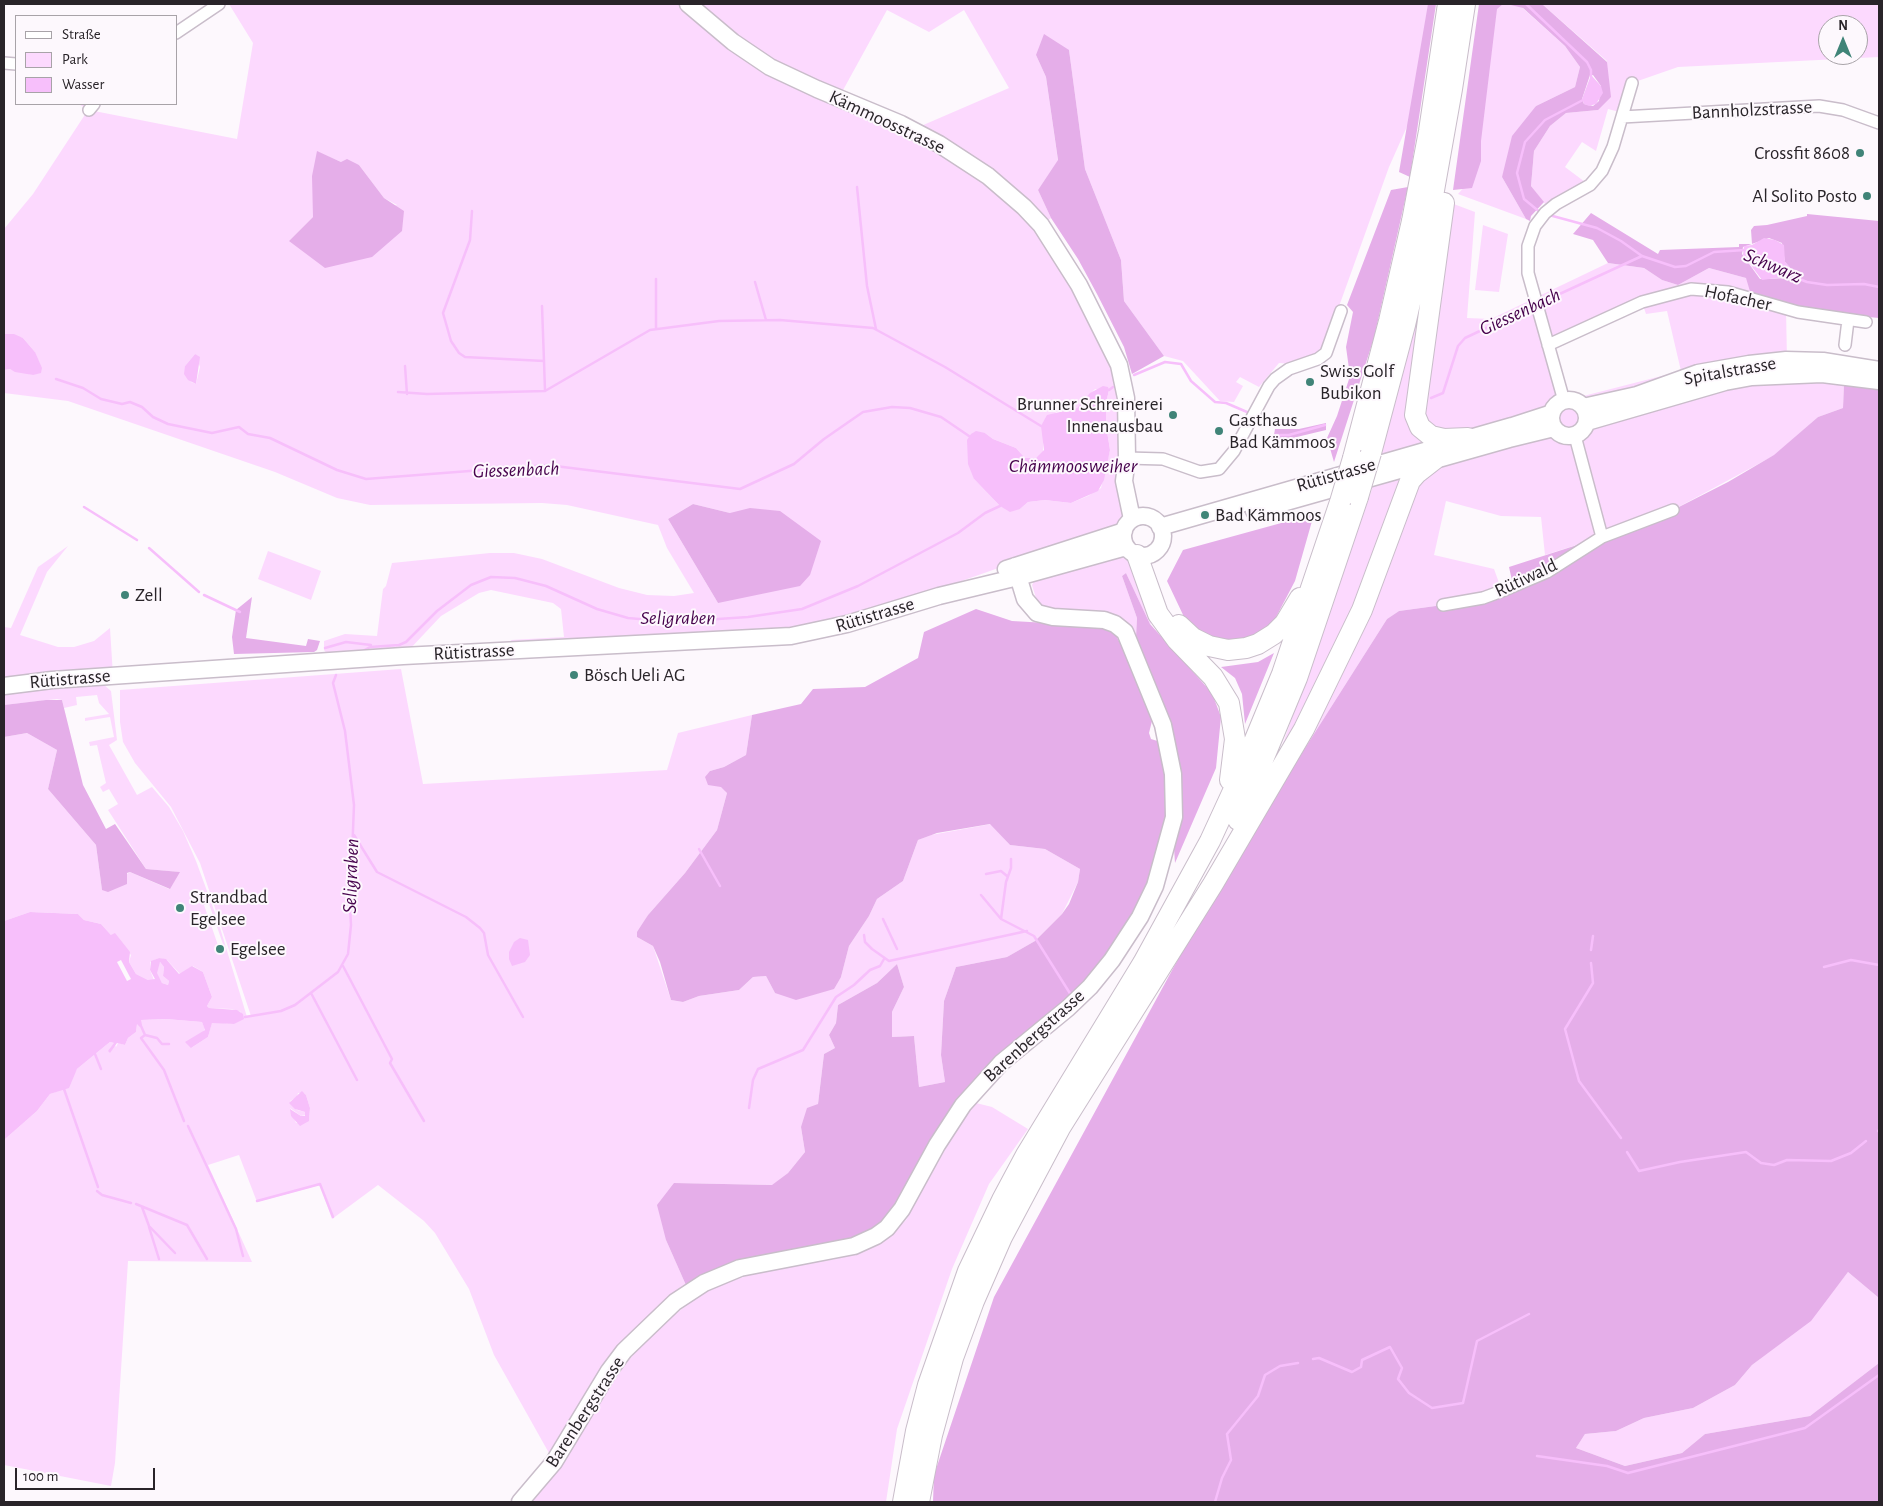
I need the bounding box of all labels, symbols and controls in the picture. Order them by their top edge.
legend [15,15,178,105]
north arrow [1818,15,1868,65]
text: N [1838,19,1848,33]
text: Straße [62,27,101,42]
text: Park [62,52,88,67]
text: Wasser [62,77,104,92]
street label: Kämmoosstrasse [825,85,949,159]
street label: Bannholzstrasse [1691,95,1813,125]
place label: Crossfit 8608 [1754,142,1850,164]
marker: Crossfit 8608 [1854,147,1866,159]
place label: Al Solito Posto [1752,185,1857,207]
marker: Al Solito Posto [1861,190,1873,202]
water label: Schwarz [1740,243,1806,289]
street label: Hofacher [1702,280,1774,316]
water label: Giessenbach [1476,283,1564,341]
street label: Spitalstrasse [1682,352,1778,390]
place label: Swiss Golf Bubikon [1320,360,1394,404]
marker: Swiss Golf Bubikon [1304,376,1316,388]
place label: Brunner Schreinerei Innenausbau [1017,393,1163,437]
marker: Brunner Schreinerei Innenausbau [1167,409,1179,421]
place label: Gasthaus Bad Kämmoos [1229,409,1336,453]
marker: Gasthaus Bad Kämmoos [1213,425,1225,437]
street label: Rütistrasse [1294,453,1378,497]
water label: Chämmoosweiher [1009,454,1137,478]
water label: Giessenbach [472,456,560,484]
place label: Bad Kämmoos [1215,504,1322,526]
marker: Bad Kämmoos [1199,509,1211,521]
street label: Rütiwald [1491,554,1561,602]
place label: Zell [135,584,163,606]
marker: Zell [119,589,131,601]
street label: Rütistrasse [833,592,917,638]
water label: Seligraben [640,606,716,630]
street label: Rütistrasse [433,638,515,666]
street label: Rütistrasse [29,664,111,694]
place label: Bösch Ueli AG [584,664,685,686]
marker: Bösch Ueli AG [568,669,580,681]
water label: Seligraben [338,838,364,914]
place label: Strandbad Egelsee [190,886,268,930]
marker: Strandbad Egelsee [174,902,186,914]
place label: Egelsee [230,938,286,960]
marker: Egelsee [214,943,226,955]
street label: Barenbergstrasse [979,985,1089,1087]
street label: Barenbergstrasse [541,1352,629,1472]
scale bar [18,1458,158,1490]
text: 100 m [23,1469,58,1484]

